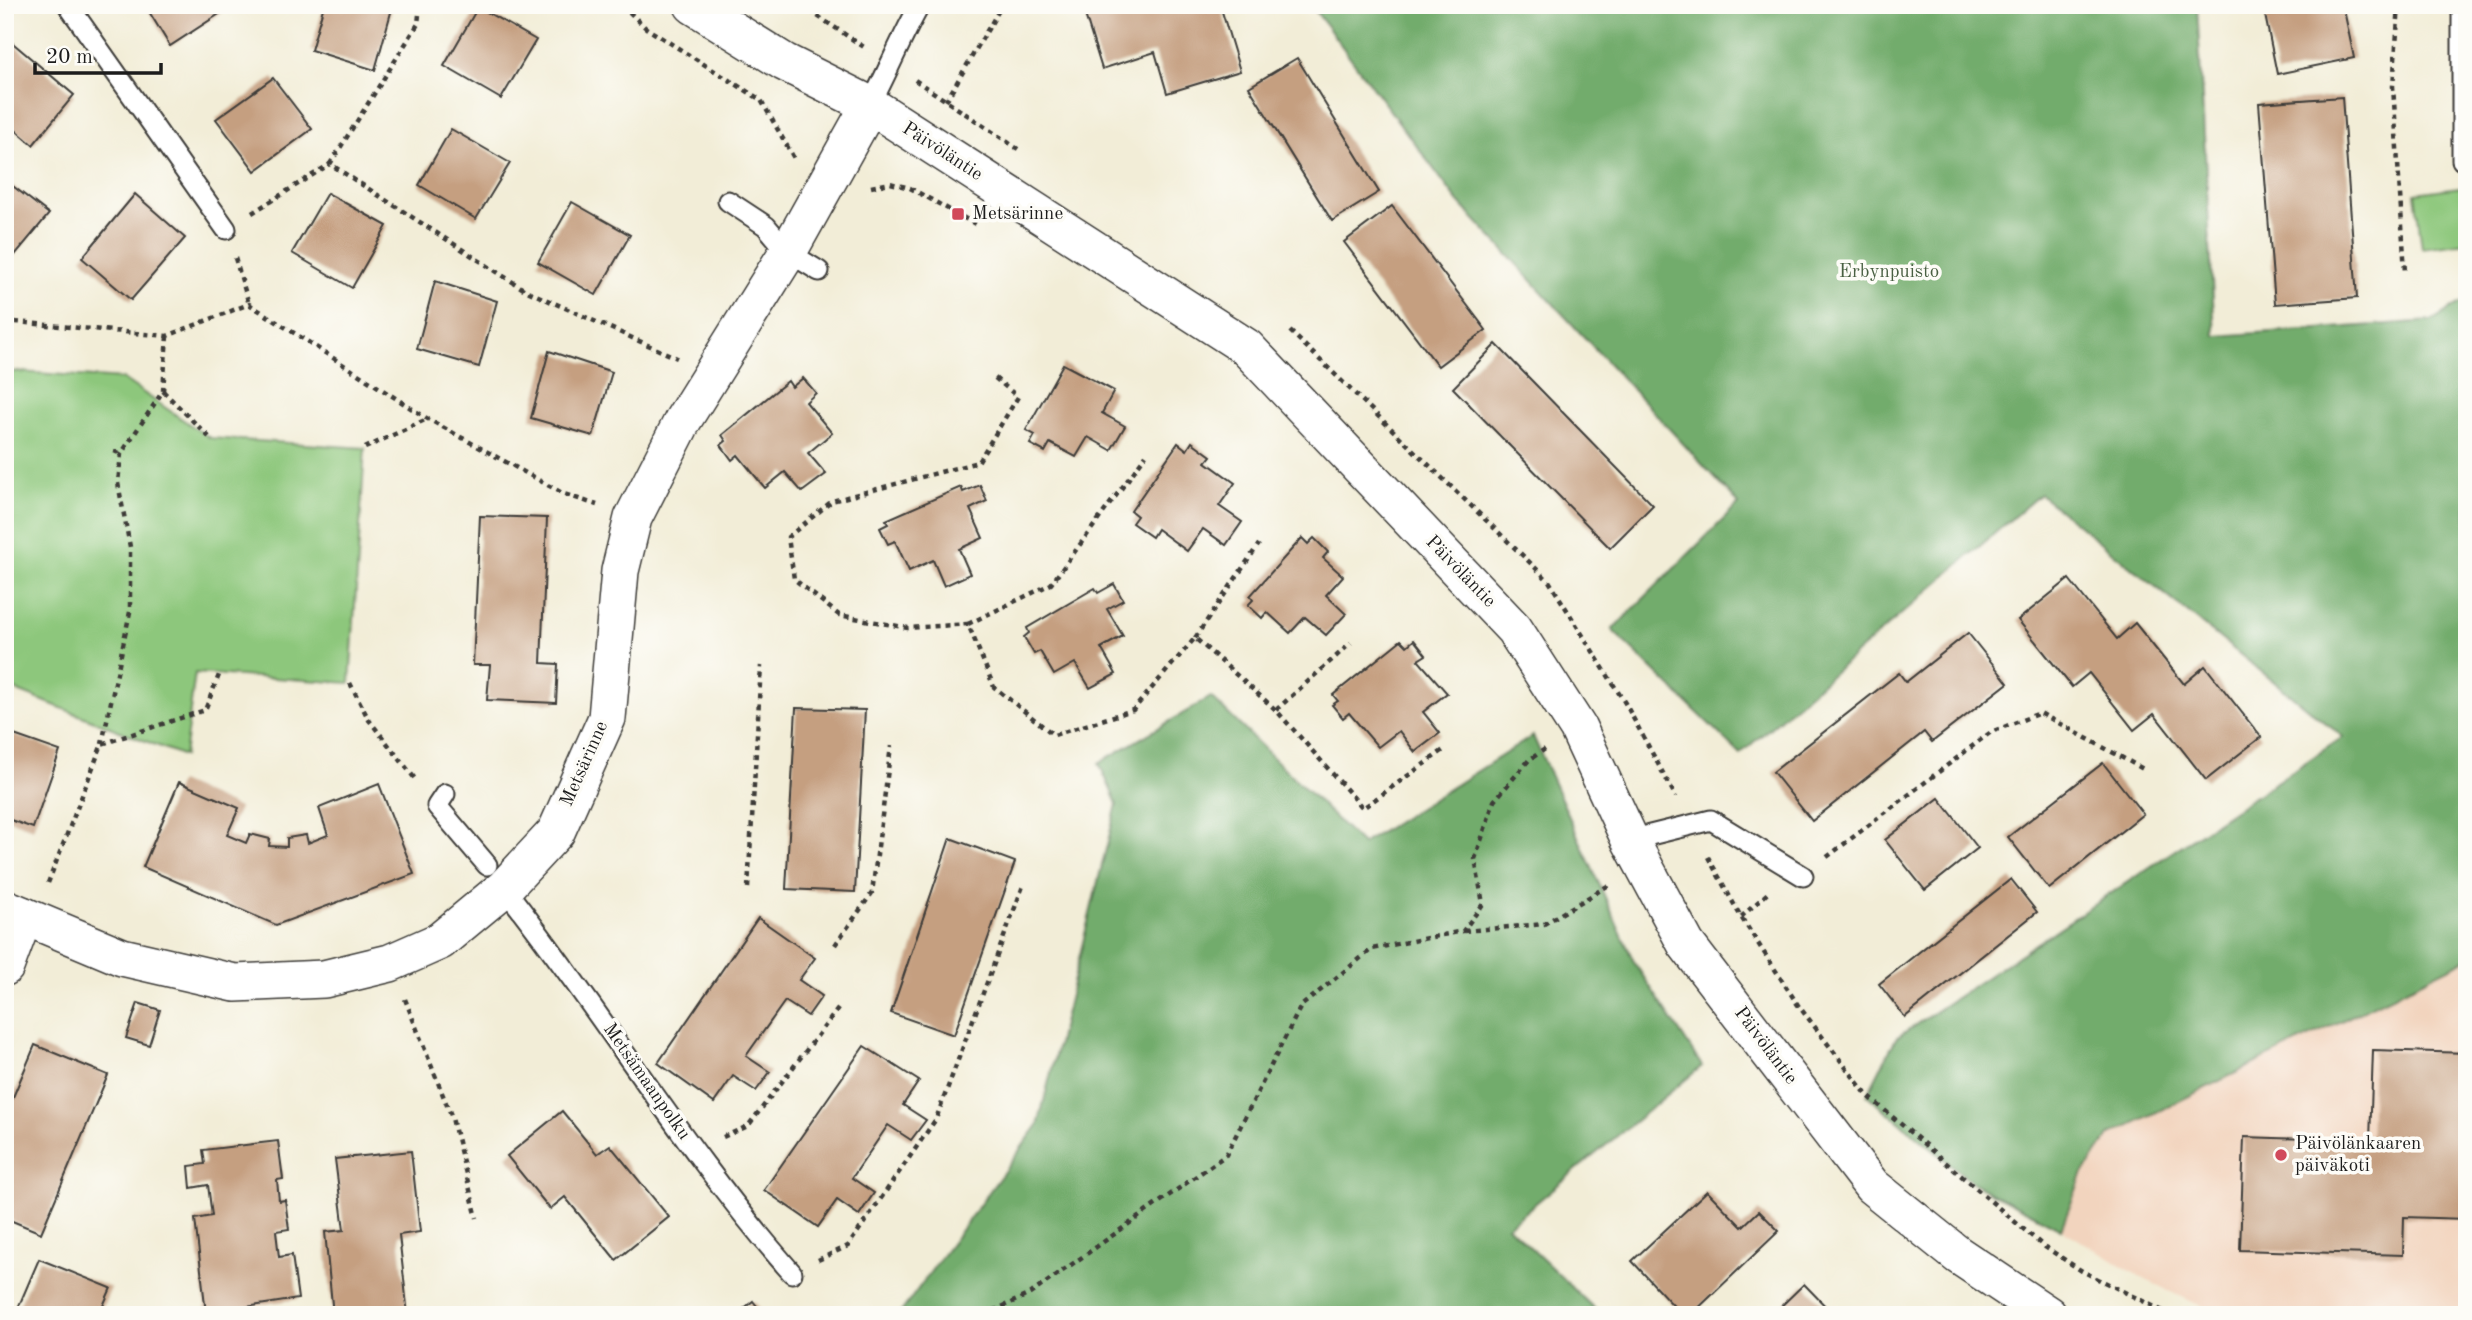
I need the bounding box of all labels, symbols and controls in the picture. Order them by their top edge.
scale bar [35,32,161,76]
text: 20 m [46,47,93,68]
street label: Päivöläntie [899,119,985,185]
place label: Metsärinne [972,205,1063,224]
marker: Metsärinne [950,206,966,222]
park label: Erbynpuisto [1839,263,1939,282]
street label: Päivöläntie [1421,533,1499,611]
street label: Metsärinne [558,719,612,809]
street label: Päivöläntie [1730,1004,1800,1088]
street label: Metsämaanpolku [599,1020,693,1144]
place label: Päivölänkaaren päiväkoti [2295,1135,2421,1176]
marker: Päivölänkaaren päiväkoti [2273,1147,2289,1163]

